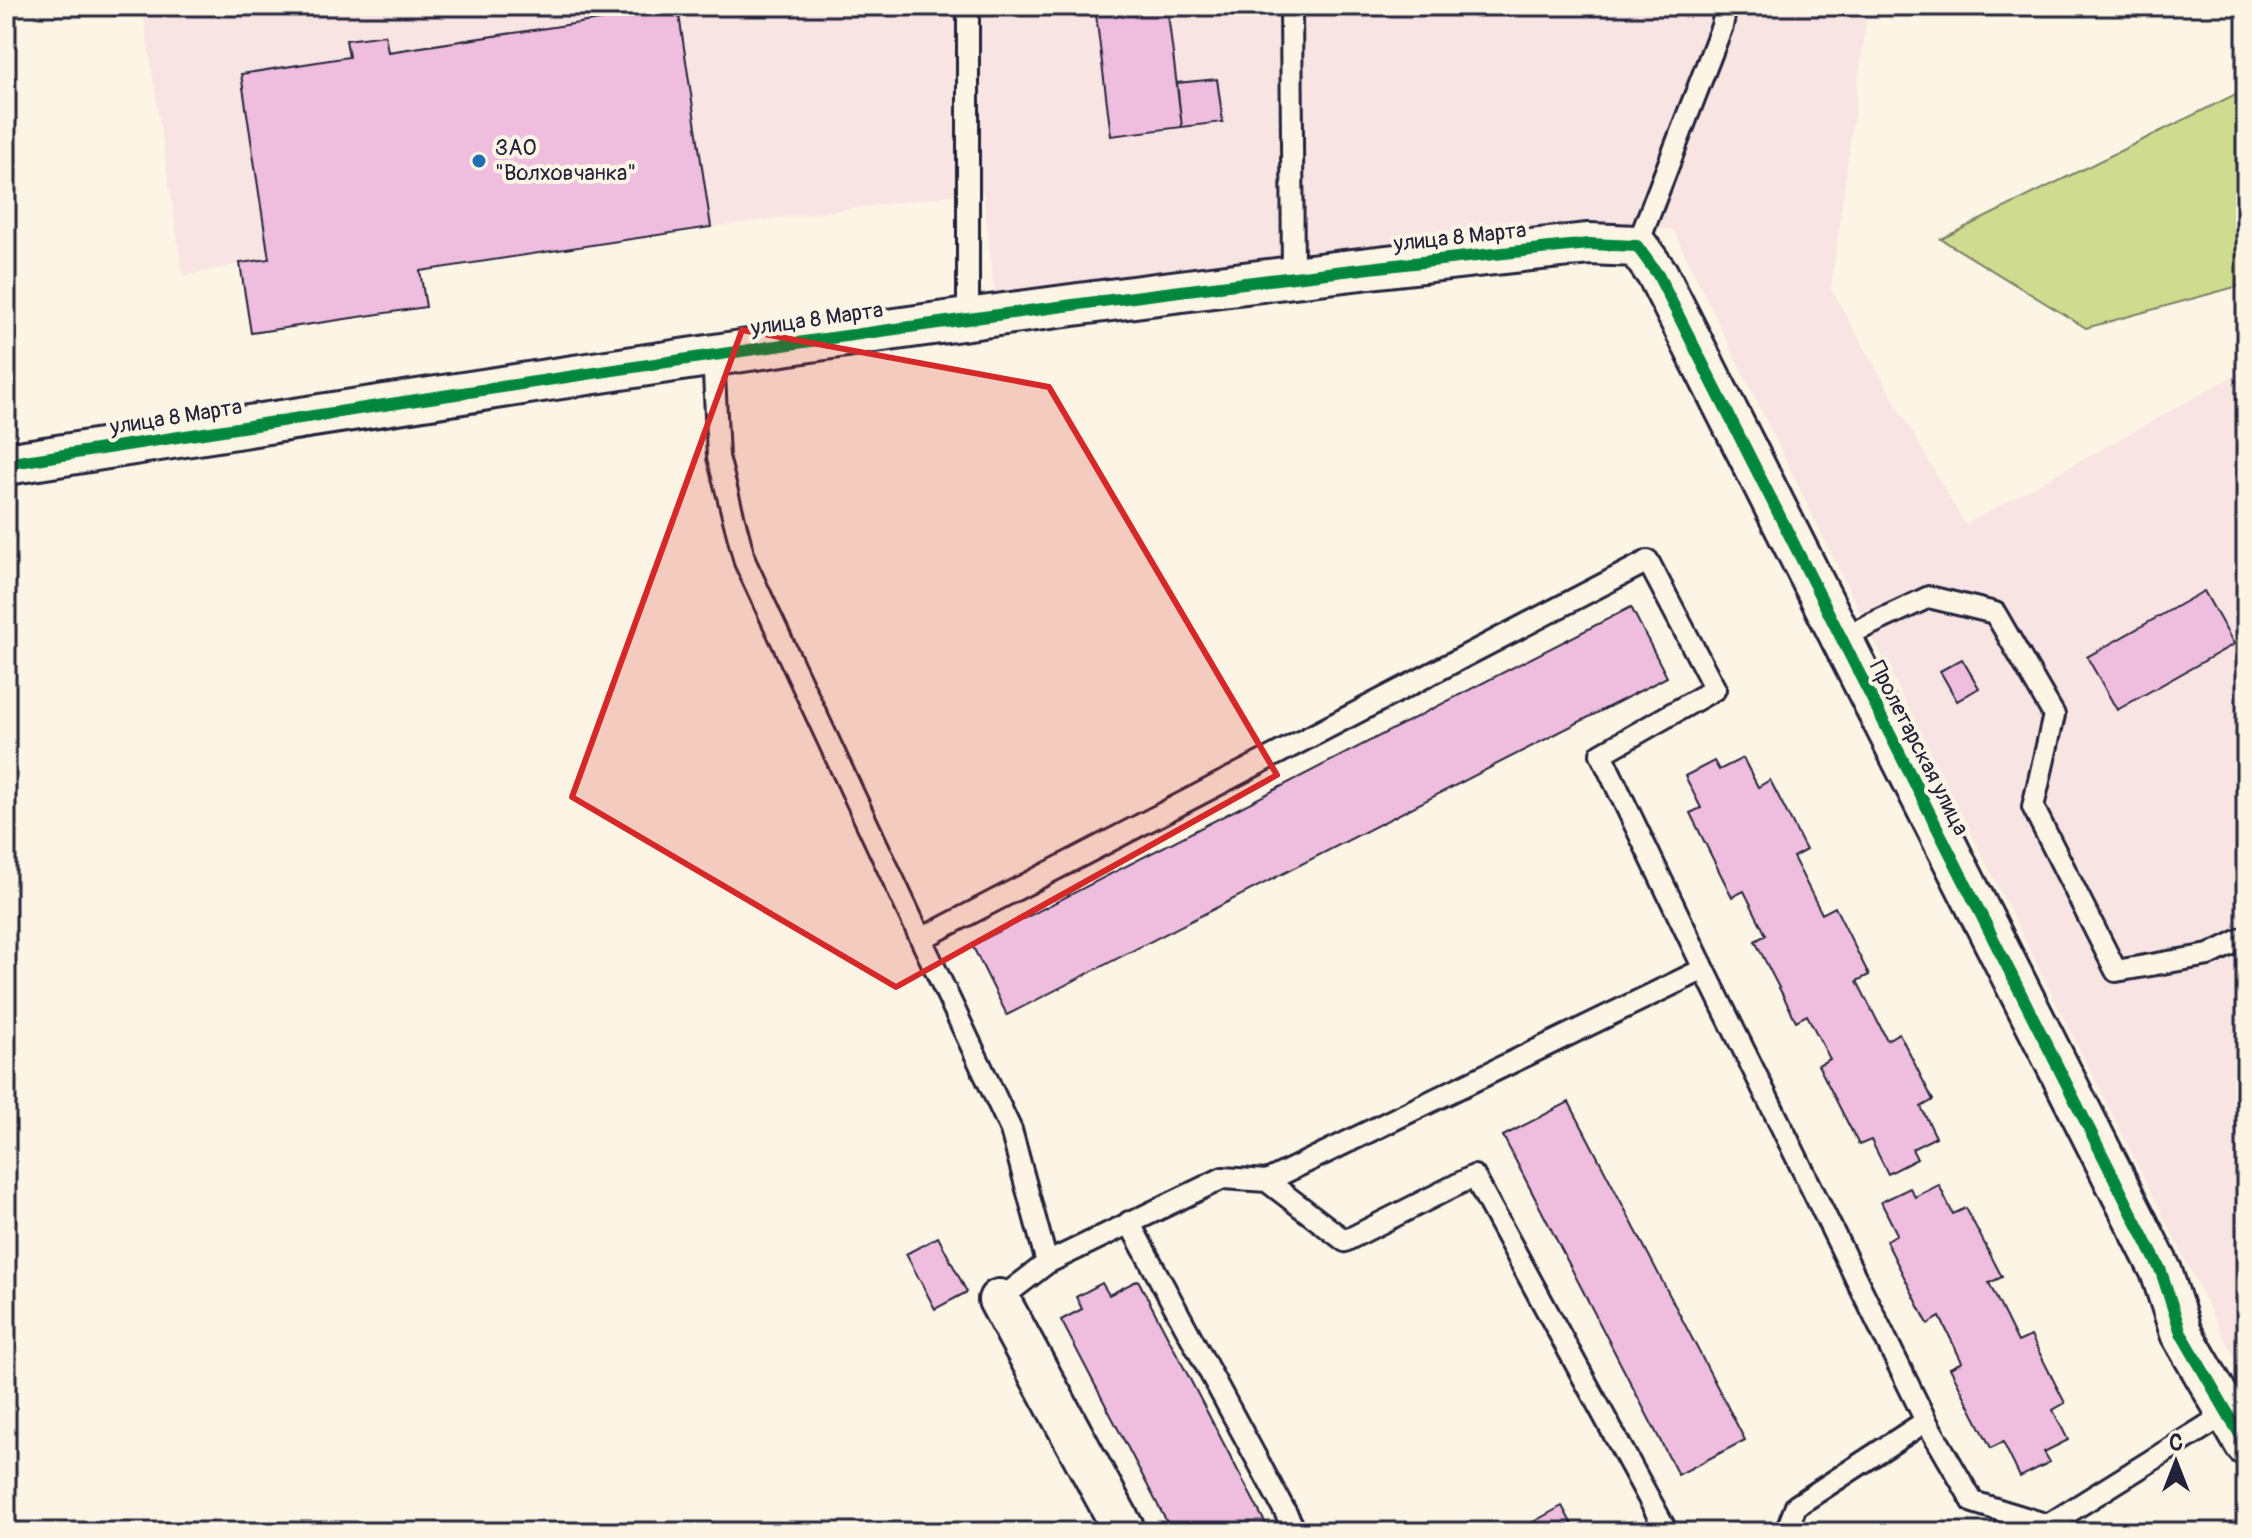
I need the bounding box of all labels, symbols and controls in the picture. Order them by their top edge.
place label: ЗАО "Волховчанка" [495,134,636,187]
marker: ЗАО "Волховчанка" [470,152,488,170]
street label: улица 8 Марта [1391,216,1528,258]
street label: улица 8 Марта [748,296,885,342]
street label: улица 8 Марта [107,393,244,441]
street label: Пролетарская улица [1863,656,1975,840]
north arrow [2136,1422,2216,1502]
text: С [2169,1429,2183,1457]

